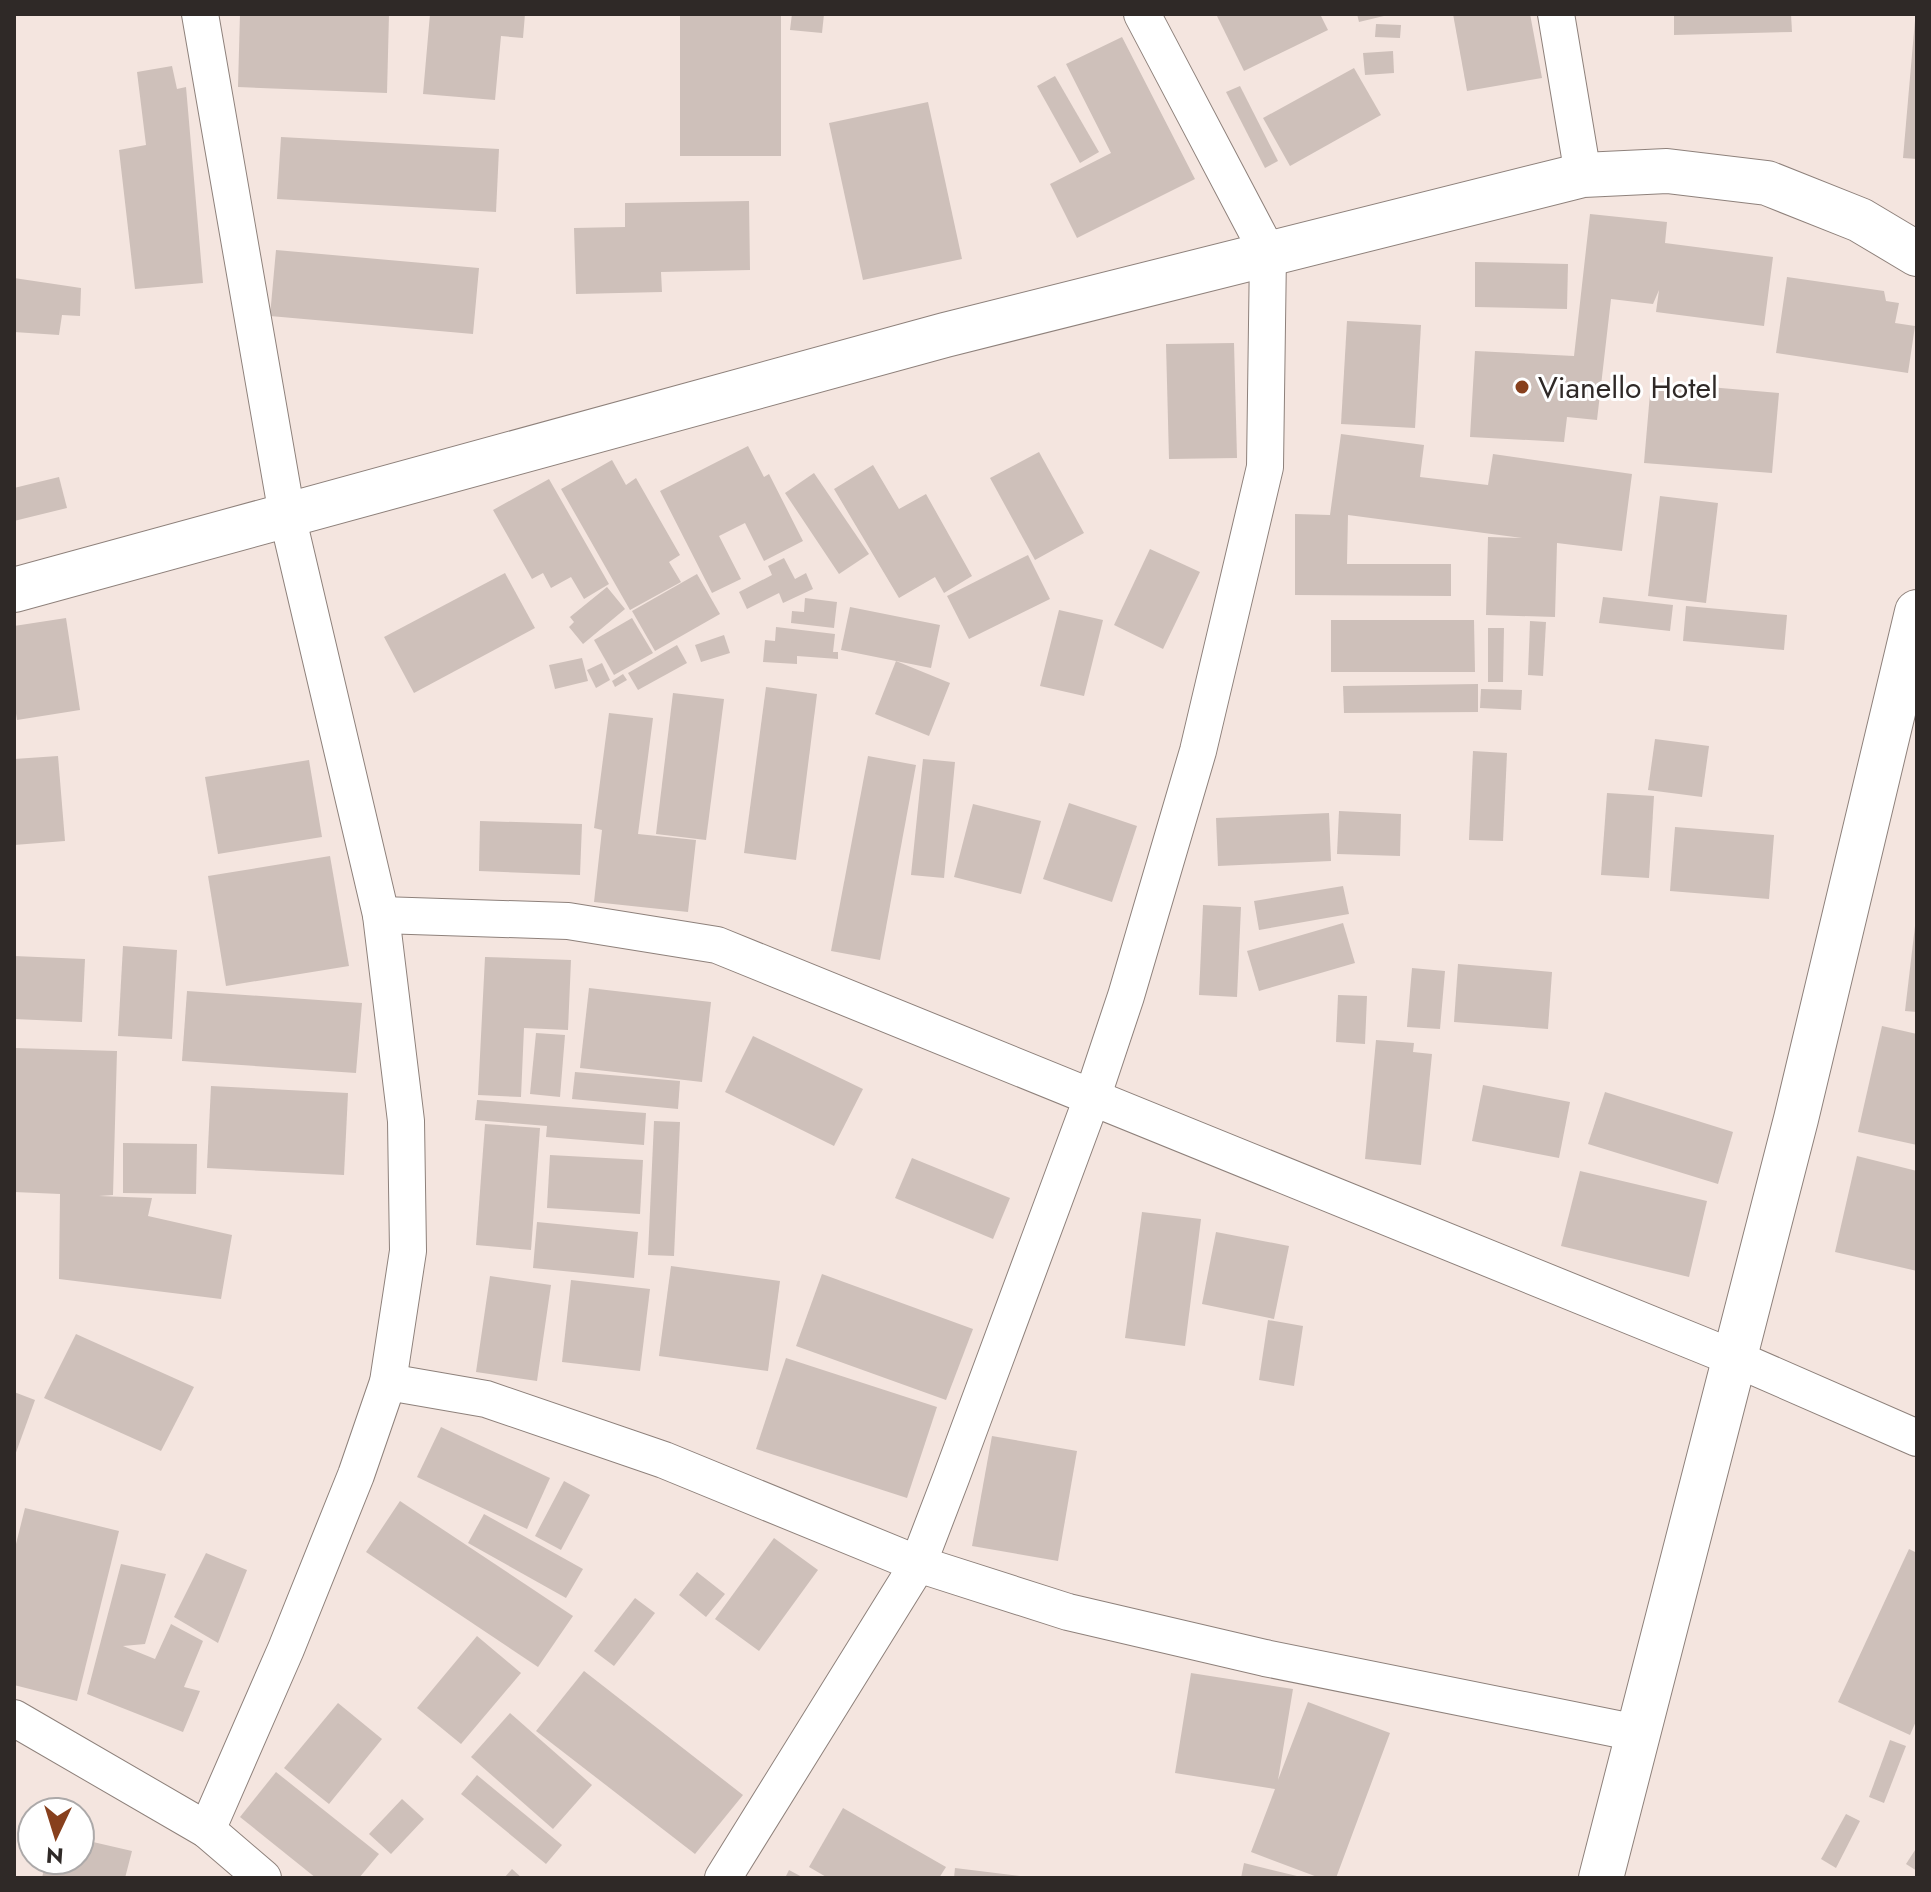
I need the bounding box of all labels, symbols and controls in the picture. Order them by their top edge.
place label: Vianello Hotel [1538,366,1718,409]
marker: Vianello Hotel [1513,378,1531,396]
north arrow [16,1796,96,1876]
text: N [45,1839,64,1873]

